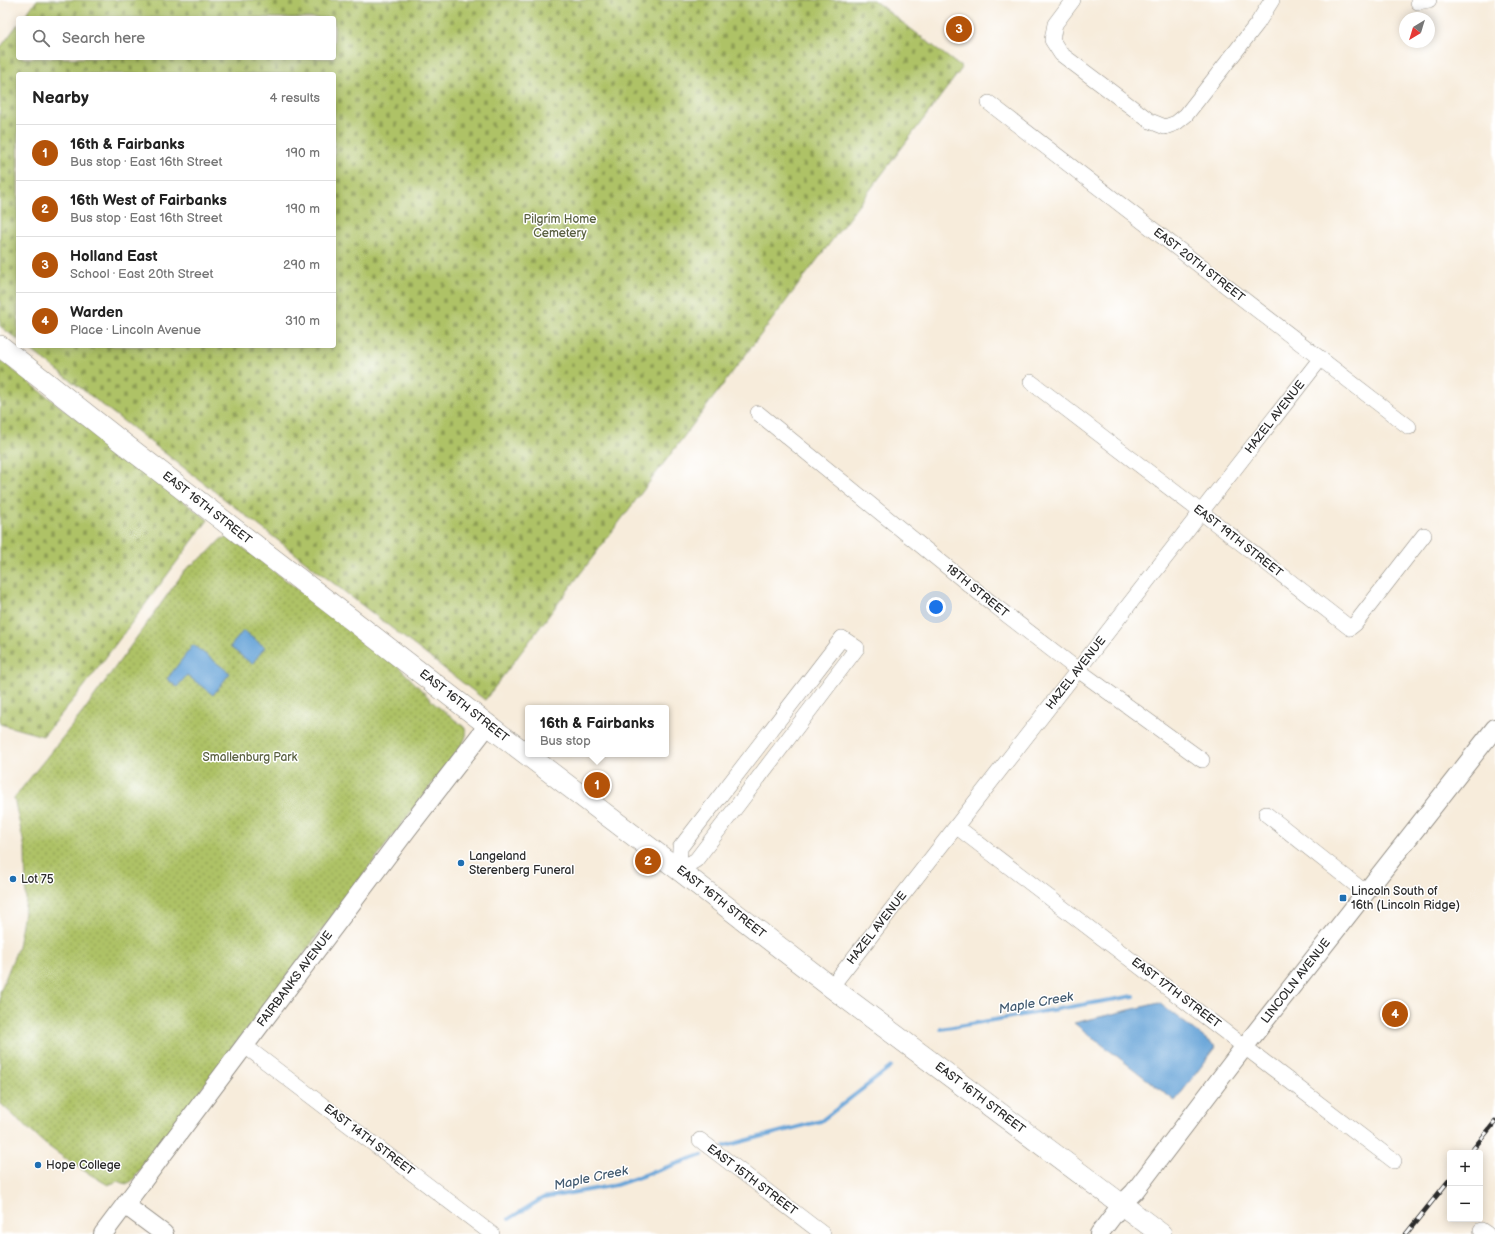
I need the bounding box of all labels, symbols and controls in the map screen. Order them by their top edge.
north arrow [1399,12,1435,48]
pin: 3 [946,14,972,44]
search box [16,16,336,60]
icon: search [30,27,52,49]
text: Search here [62,29,145,48]
text: Nearby [32,88,89,108]
text: 4 results [270,90,320,106]
text: 16th & Fairbanks [70,135,185,154]
text: 1 [42,145,48,161]
text: 190 m [286,145,320,161]
text: Bus stop · East 16th Street [70,154,223,170]
text: 16th West of Fairbanks [70,191,227,210]
text: 2 [41,201,49,217]
text: 190 m [286,201,320,217]
text: Bus stop · East 16th Street [70,210,223,226]
park label: Pilgrim Home Cemetery [524,212,596,241]
street label: EAST 20TH STREET [1150,225,1248,306]
text: Holland East [70,247,157,266]
text: 3 [41,257,49,273]
text: 290 m [283,257,320,273]
text: School · East 20th Street [70,266,213,282]
text: Warden [70,303,123,322]
text: 4 [41,313,49,329]
text: 310 m [285,313,320,329]
text: Place · Lincoln Avenue [70,322,201,338]
street label: HAZEL AVENUE [1242,377,1308,457]
street label: EAST 16TH STREET [159,468,255,548]
street label: EAST 19TH STREET [1190,501,1286,581]
street label: 18TH STREET [943,561,1012,621]
your location [926,597,946,617]
street label: HAZEL AVENUE [1043,633,1109,713]
street label: EAST 16TH STREET [416,666,512,746]
popup [525,705,669,757]
text: 16th & Fairbanks [540,714,654,733]
text: Bus stop [540,733,591,749]
park label: Smallenburg Park [203,750,298,765]
pin: 1 [584,770,610,800]
pin: 2 [635,846,661,876]
place label: Langeland Sterenberg Funeral [469,849,574,878]
marker: Langeland Sterenberg Funeral [456,858,466,868]
street label: EAST 16TH STREET [673,862,769,942]
place label: Lot 75 [21,872,54,887]
marker: Lot 75 [8,874,18,884]
place label: Lincoln South of 16th (Lincoln Ridge) [1351,884,1460,913]
street label: HAZEL AVENUE [844,888,910,968]
marker: Lincoln South of 16th (Lincoln Ridge) [1338,893,1348,903]
street label: FAIRBANKS AVENUE [254,928,336,1030]
street label: LINCOLN AVENUE [1258,935,1334,1027]
street label: EAST 17TH STREET [1128,954,1224,1032]
water label: Maple Creek [997,988,1075,1017]
pin: 4 [1382,999,1408,1029]
street label: EAST 16TH STREET [932,1059,1029,1137]
street label: EAST 14TH STREET [321,1101,418,1179]
street label: EAST 15TH STREET [704,1141,801,1219]
map controls [1447,1150,1483,1222]
button: + [1447,1150,1483,1186]
place label: Hope College [46,1158,121,1173]
marker: Hope College [33,1160,43,1170]
water label: Maple Creek [552,1162,630,1194]
button: − [1447,1186,1483,1222]

